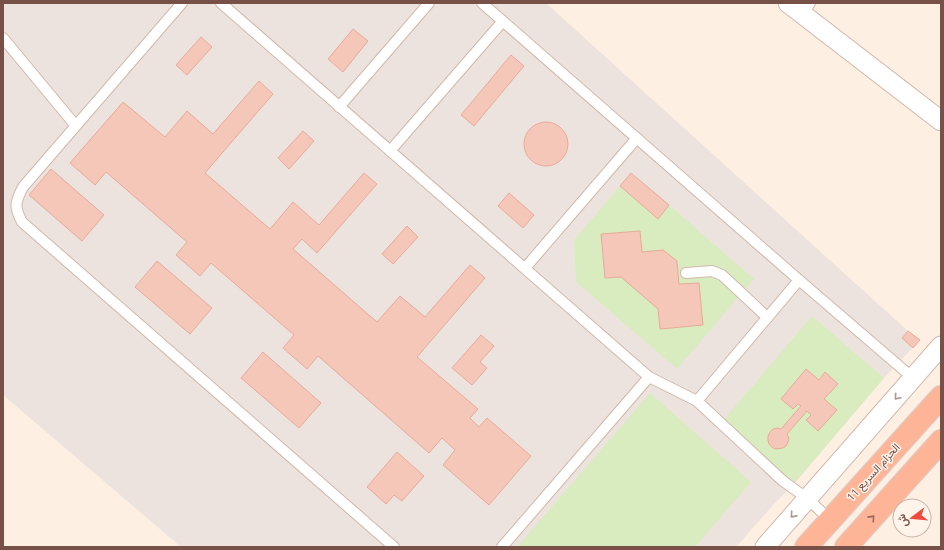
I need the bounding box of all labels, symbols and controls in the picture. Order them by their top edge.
one-way arrow [895,392,902,399]
street label: الحزام السريع 11 [844,441,903,505]
north arrow [892,498,932,538]
one-way arrow [790,511,797,518]
text: ش [895,512,911,529]
one-way arrow [868,515,875,523]

